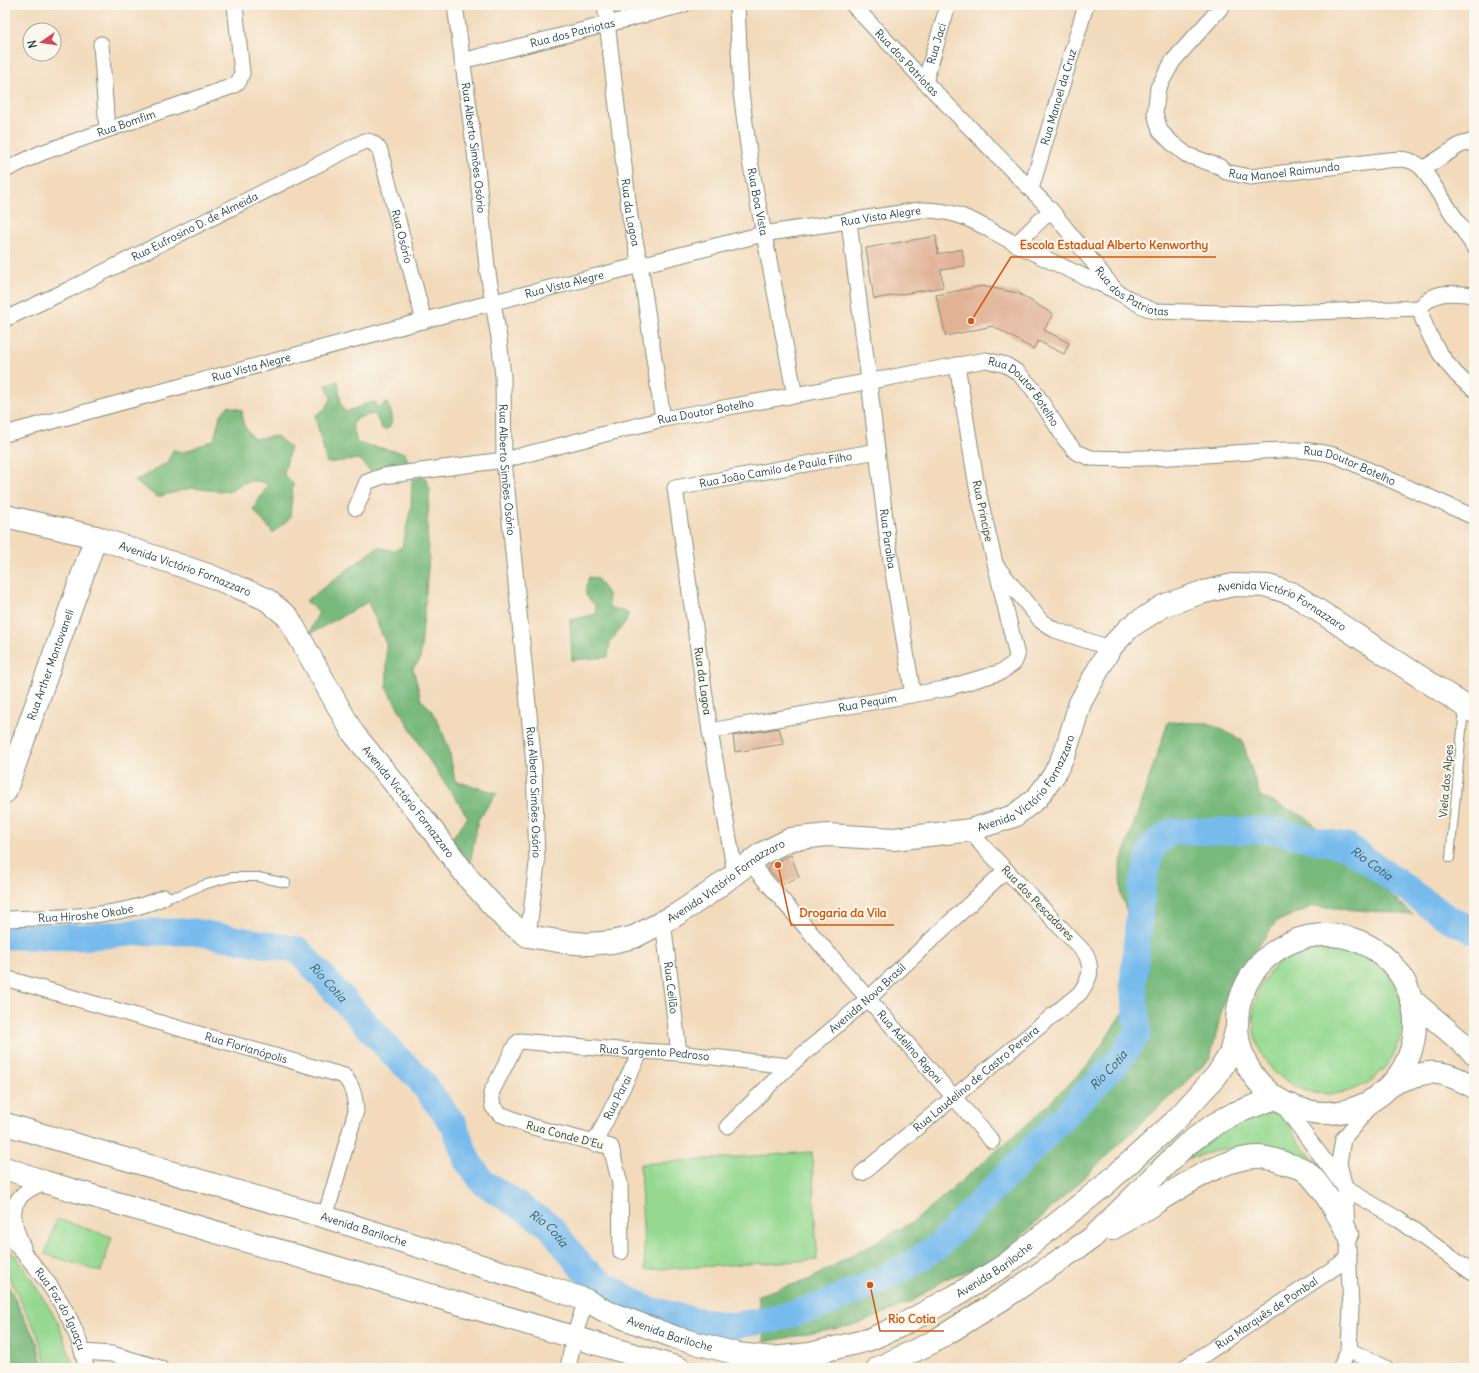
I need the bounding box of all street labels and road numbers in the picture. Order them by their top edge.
street label: Rua dos Patriotas [529,16,616,50]
street label: Rua Jaci [924,21,949,66]
street label: Rua dos Patriotas [872,26,942,99]
street label: Rua Manoel da Cruz [1038,47,1079,147]
street label: Rua Alberto Simões Osório [459,81,489,214]
street label: Rua Bomfim [95,107,158,140]
street label: Rua Manoel Raimundo [1228,159,1340,184]
street label: Rua Boa Vista [744,166,771,237]
street label: Rua da Lagoa [619,178,643,248]
street label: Rua Eufrosino D. de Almeida [129,189,260,264]
street label: Rua Vista Alegre [840,203,922,229]
street label: Rua Osório [388,208,416,265]
street label: Rua dos Patriotas [1092,264,1169,318]
street label: Rua Vista Alegre [523,268,605,301]
street label: Rua Vista Alegre [210,350,292,385]
street label: Rua Doutor Botelho [987,354,1062,429]
street label: Rua Doutor Botelho [656,396,755,427]
street label: Rua Alberto Simões Osório [496,404,518,536]
street label: Rua Doutor Botelho [1303,443,1398,488]
street label: Rua João Camilo de Paula Filho [698,449,853,490]
street label: Rua Principe [970,479,996,543]
street label: Rua Paraíba [877,508,899,570]
street label: Avenida Victório Fornazzaro [117,538,253,599]
street label: Avenida Victório Fornazzaro [1216,578,1349,634]
street label: Rua Arther Montovaneli [24,607,77,722]
street label: Rua da Lagoa [691,646,715,716]
street label: Rua Pequim [837,691,898,715]
street label: Rua Alberto Simões Osório [523,726,544,858]
street label: Avenida Victório Fornazzaro [975,733,1077,835]
street label: Avenida Victório Fornazzaro [359,743,457,860]
street label: Viela dos Alpes [1436,744,1456,818]
street label: Avenida Victório Fornazzaro [665,836,787,925]
street label: Rua dos Pescadores [999,862,1077,944]
street label: Rua Hiroshe Okabe [38,901,135,925]
street label: Avenida Nova Brasil [826,960,909,1036]
street label: Rua Ceilão [661,961,681,1014]
street label: Rua Adelino Rigoni [874,1007,946,1086]
street label: Rua Laudelino de Castro Pereira [910,1023,1042,1135]
street label: Rua Florianópolis [203,1029,289,1066]
street label: Rua Sargento Pedroso [599,1041,710,1064]
street label: Rua Parai [600,1073,635,1122]
street label: Rua Conde D'Eu [525,1118,606,1152]
street label: Avenida Bariloche [319,1209,409,1249]
street label: Avenida Bariloche [953,1239,1035,1301]
street label: Rua Foz do Iguaçu [32,1265,89,1353]
street label: Rua Marquês de Pombal [1213,1274,1320,1352]
street label: Avenida Bariloche [625,1313,714,1354]

